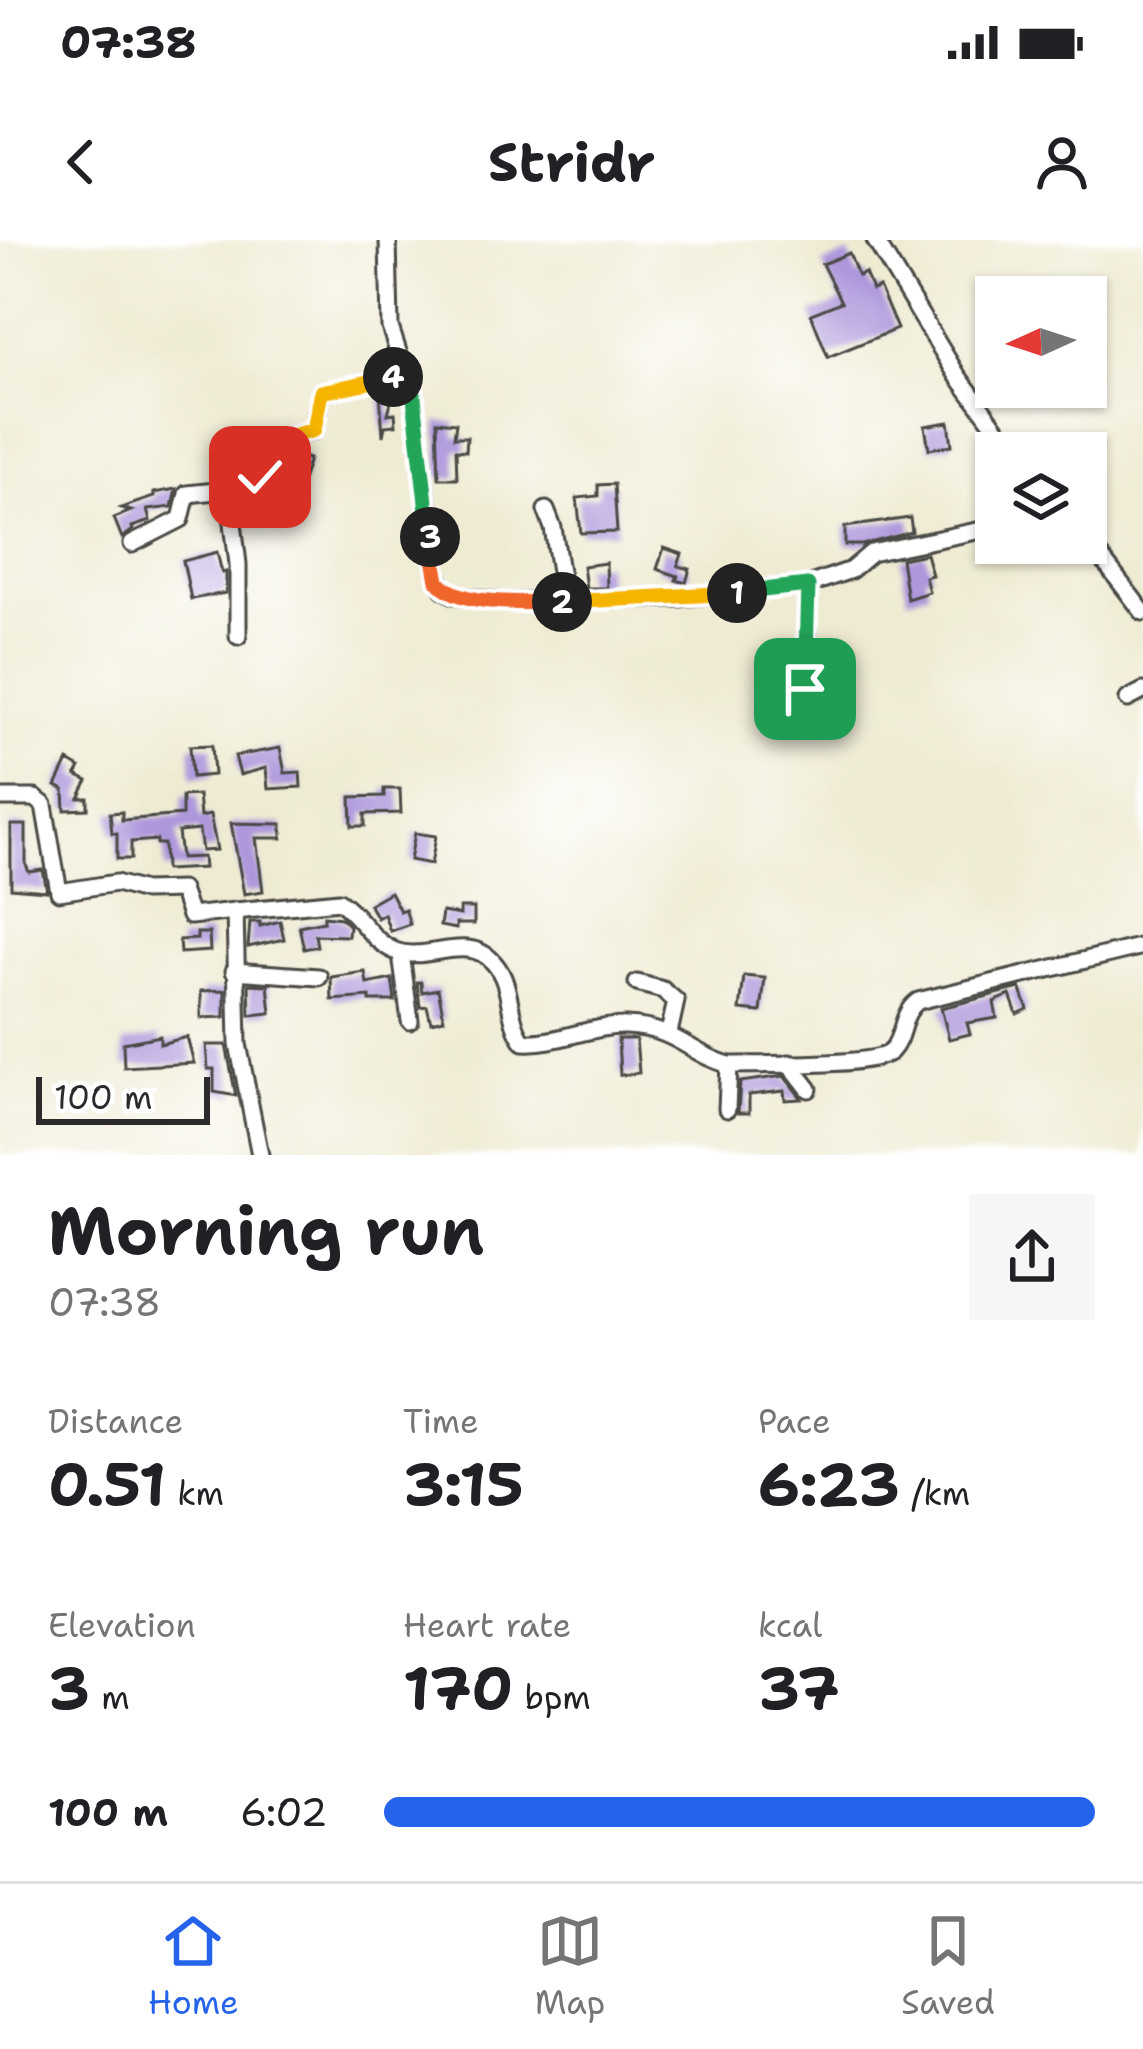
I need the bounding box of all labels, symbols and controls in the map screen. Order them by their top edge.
text: 07:38 [60,12,197,72]
text: Stridr [488,126,655,198]
icon: back [48,129,114,195]
icon: person [1029,129,1095,195]
north arrow [975,276,1107,408]
map controls [975,276,1107,564]
pin: 4 [363,347,423,407]
text: 4 [381,354,405,399]
pin [209,426,311,528]
button: layers [975,432,1107,564]
icon: check [227,444,293,510]
pin: 3 [400,507,460,567]
text: 3 [418,514,442,559]
pin: 1 [707,563,767,623]
text: 1 [729,570,745,615]
pin: 2 [532,572,592,632]
text: 2 [550,579,574,624]
pin [754,638,856,740]
icon: arrive [772,656,838,722]
scale bar [36,1071,210,1124]
text: 100 m [54,1075,153,1120]
text: Morning run [48,1187,484,1275]
button: share [969,1194,1095,1320]
text: 07:38 [48,1276,161,1328]
text: Distance [48,1399,183,1444]
text: Time [403,1399,479,1444]
text: Pace [758,1399,831,1444]
text: 0.51 [48,1444,166,1524]
text: 3:15 [403,1444,524,1524]
text: 6:23 [758,1444,900,1524]
text: km [166,1471,224,1516]
text: /km [900,1471,970,1516]
text: Elevation [48,1603,196,1648]
text: Heart rate [403,1603,571,1648]
text: kcal [758,1603,822,1648]
text: 3 [48,1648,90,1728]
text: 170 [403,1648,513,1728]
text: 37 [758,1648,840,1728]
text: m [90,1675,130,1720]
text: bpm [513,1675,591,1720]
text: 100 m [48,1786,168,1838]
text: 6:02 [240,1786,328,1838]
tab: Home [148,1908,239,2025]
tab: Map [535,1908,605,2025]
tab: Saved [901,1908,995,2025]

